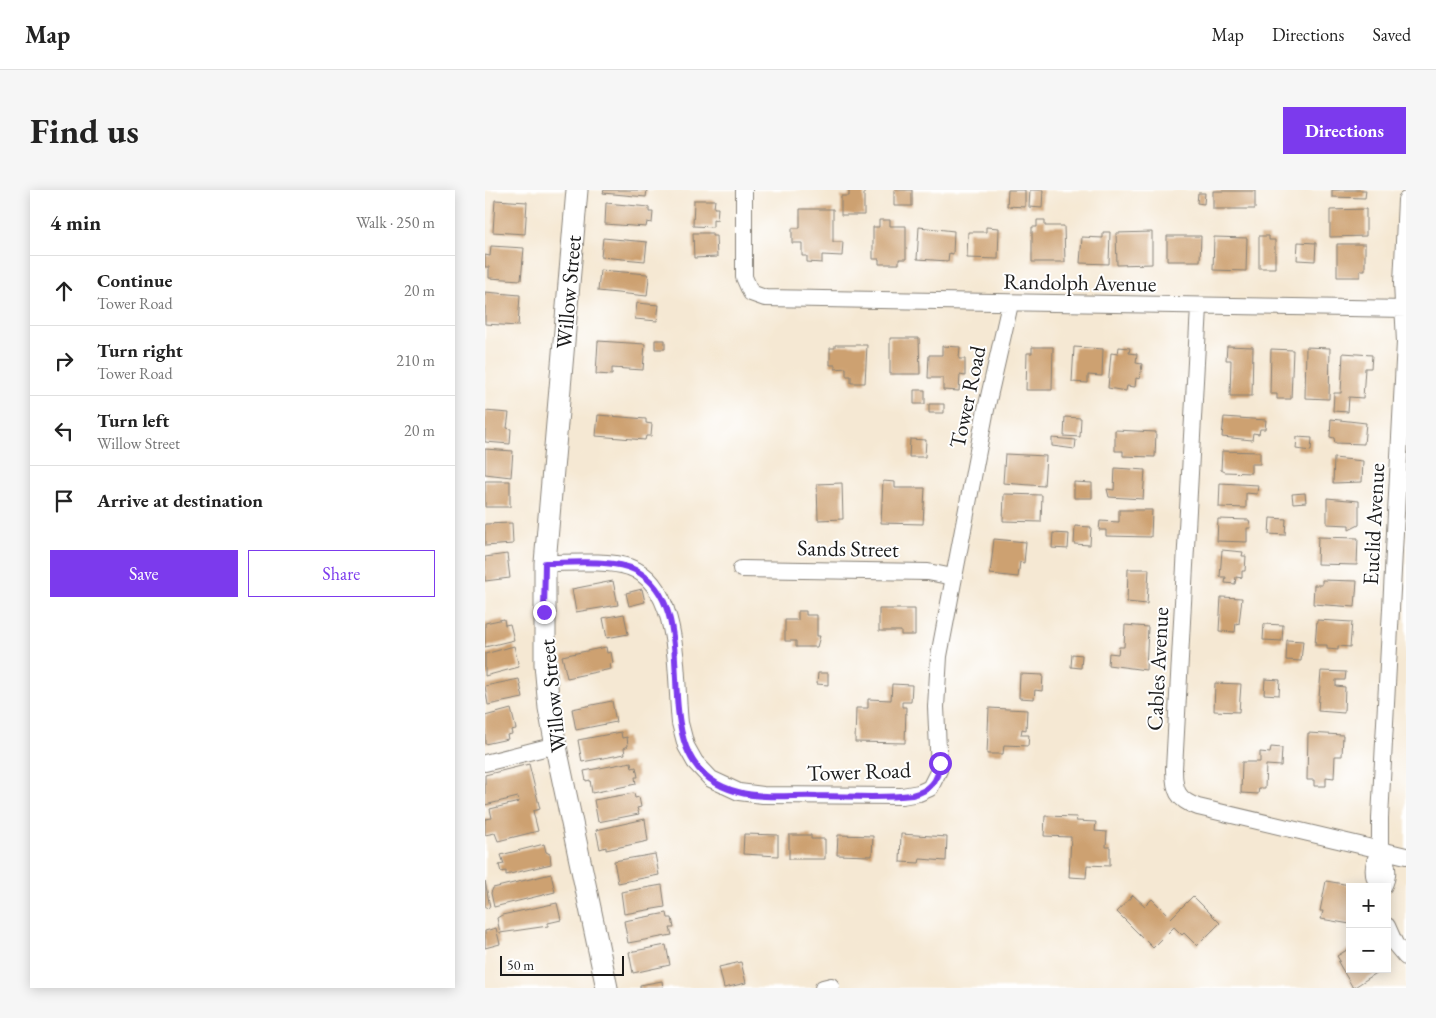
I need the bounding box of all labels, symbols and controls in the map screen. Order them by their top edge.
text: Map [25,19,70,50]
text: Map [1212,23,1244,46]
text: Directions [1272,23,1344,46]
text: Saved [1372,23,1411,46]
button: Directions [1283,107,1406,154]
text: Find us [30,108,139,153]
text: 4 min [50,209,101,236]
text: Walk · 250 m [356,212,435,233]
street label: Willow Street [549,234,588,350]
street label: Randolph Avenue [1003,267,1157,298]
text: Continue [97,268,172,293]
icon: ahead [50,277,78,305]
text: 20 m [404,280,435,301]
text: Tower Road [97,293,173,314]
text: Turn right [97,338,183,363]
street label: Tower Road [943,342,993,451]
icon: right [50,347,78,375]
text: 210 m [396,350,435,371]
text: Tower Road [97,363,173,384]
text: Turn left [97,408,169,433]
icon: left [50,417,78,445]
text: 20 m [404,420,435,441]
text: Willow Street [97,433,180,454]
street label: Euclid Avenue [1356,462,1391,586]
icon: arrive [50,487,78,515]
text: Arrive at destination [97,488,263,513]
street label: Sands Street [797,533,899,564]
button: Save [50,550,238,597]
button: Share [248,550,435,597]
route end [533,601,556,624]
street label: Cables Avenue [1140,606,1175,732]
street label: Willow Street [532,638,573,754]
route start [929,752,952,775]
street label: Tower Road [807,755,912,788]
map controls [1346,883,1391,973]
button: + [1346,883,1391,928]
button: − [1346,928,1391,973]
scale bar [500,953,624,976]
text: 50 m [507,956,534,974]

